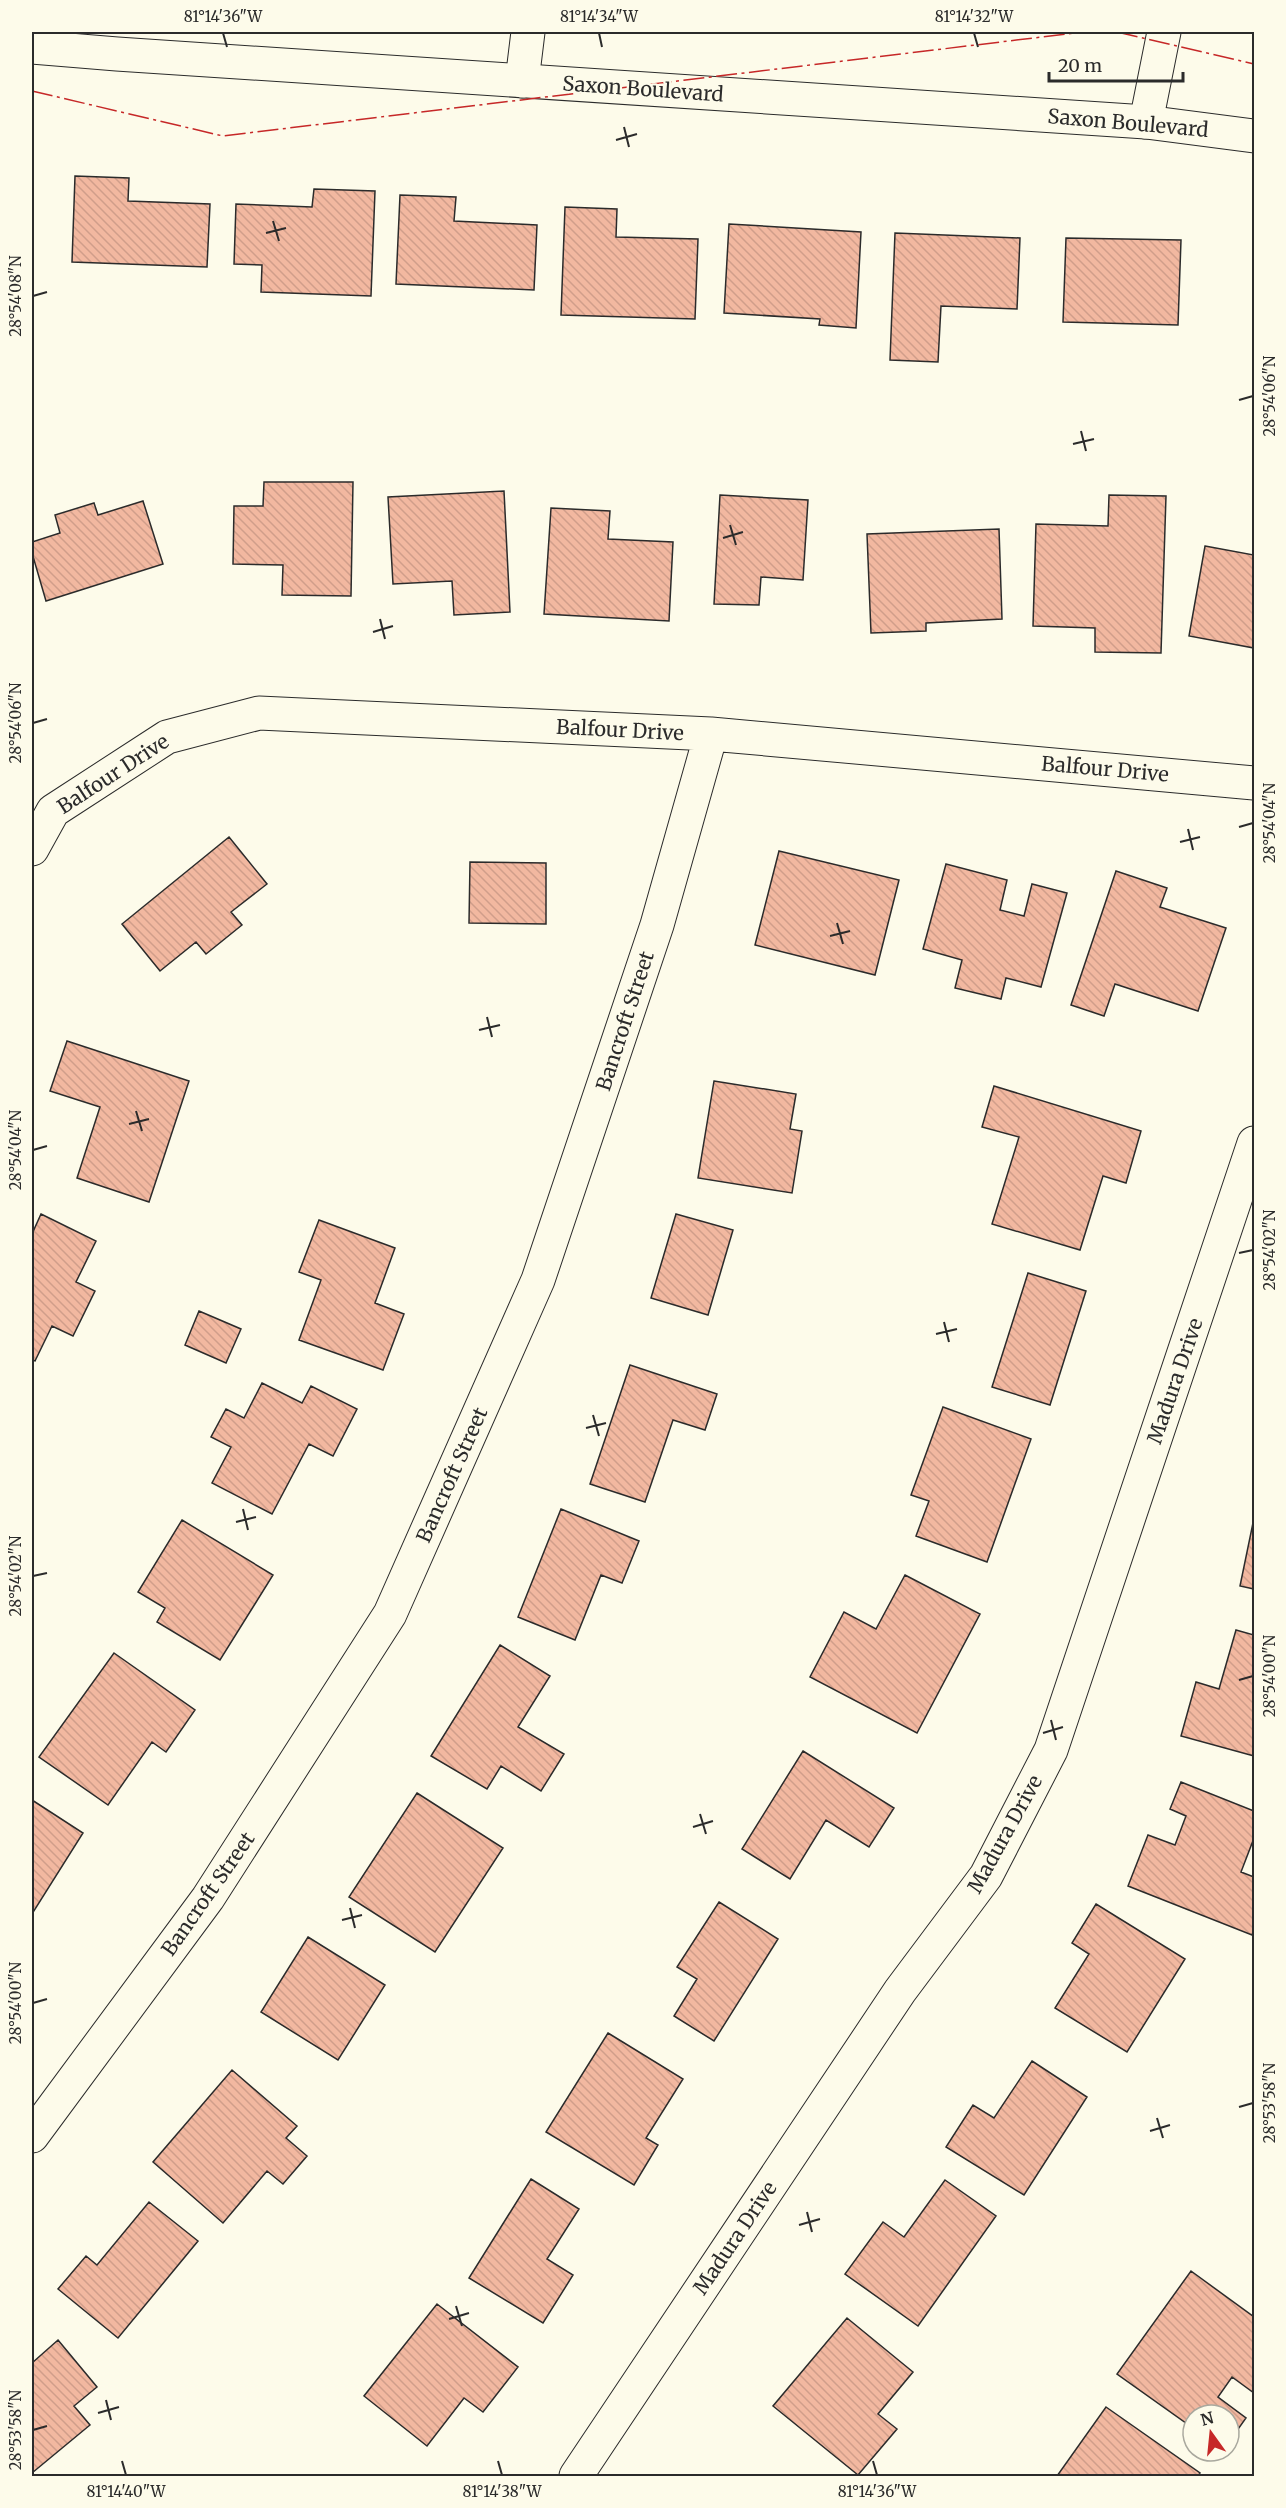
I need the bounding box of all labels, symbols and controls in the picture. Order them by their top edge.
text: 81°14'36"W [184,7,263,26]
text: 81°14'34"W [560,7,639,26]
text: 81°14'32"W [935,7,1014,26]
scale bar [1049,45,1182,83]
text: 20 m [1058,54,1102,77]
street label: Saxon Boulevard [562,70,724,107]
street label: Saxon Boulevard [1047,103,1210,142]
text: 28°54'08"N [6,255,25,337]
text: 28°54'06"N [1260,355,1279,436]
text: 28°54'06"N [6,682,25,763]
street label: Balfour Drive [555,714,685,745]
street label: Balfour Drive [52,728,173,819]
street label: Balfour Drive [1040,750,1170,787]
text: 28°54'04"N [1260,782,1279,863]
street label: Bancroft Street [590,948,659,1094]
text: 28°54'04"N [6,1109,25,1190]
text: 28°54'02"N [1260,1209,1279,1290]
street label: Madura Drive [1141,1315,1208,1447]
street label: Bancroft Street [411,1403,493,1546]
text: 28°54'02"N [6,1535,25,1616]
text: 28°54'00"N [1260,1634,1279,1717]
street label: Madura Drive [962,1770,1047,1897]
street label: Bancroft Street [156,1827,260,1960]
text: 28°54'00"N [6,1961,25,2044]
text: 28°53'58"N [1260,2062,1279,2143]
street label: Madura Drive [688,2176,782,2299]
text: 28°53'58"N [6,2389,25,2470]
north arrow [1181,2403,1241,2463]
text: N [1198,2407,1216,2430]
text: 81°14'40"W [86,2482,167,2501]
text: 81°14'38"W [462,2482,543,2501]
text: 81°14'36"W [838,2482,917,2501]

